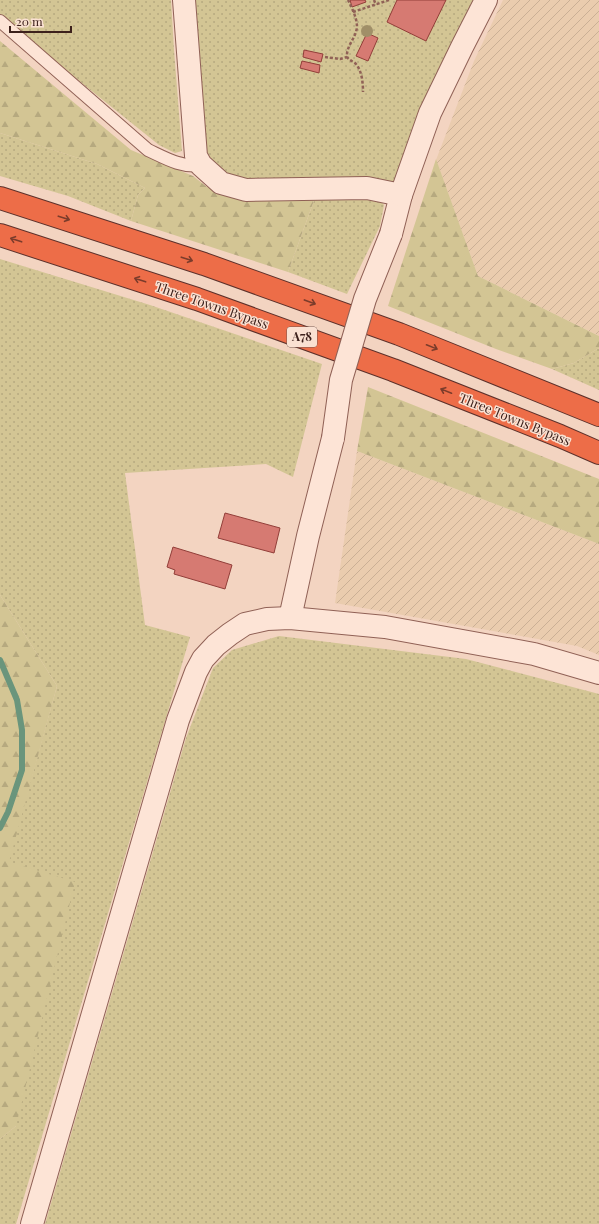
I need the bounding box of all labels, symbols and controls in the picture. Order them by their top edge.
scale bar [10,8,71,34]
text: 20 m [16,13,43,29]
one-way arrow [57,215,69,223]
one-way arrow [10,236,23,243]
one-way arrow [181,256,194,263]
one-way arrow [133,276,146,283]
street label: Three Towns Bypass [153,277,271,332]
one-way arrow [303,299,315,307]
road number: A78 [287,327,317,347]
one-way arrow [425,344,437,352]
one-way arrow [441,387,453,394]
street label: Three Towns Bypass [457,388,574,449]

